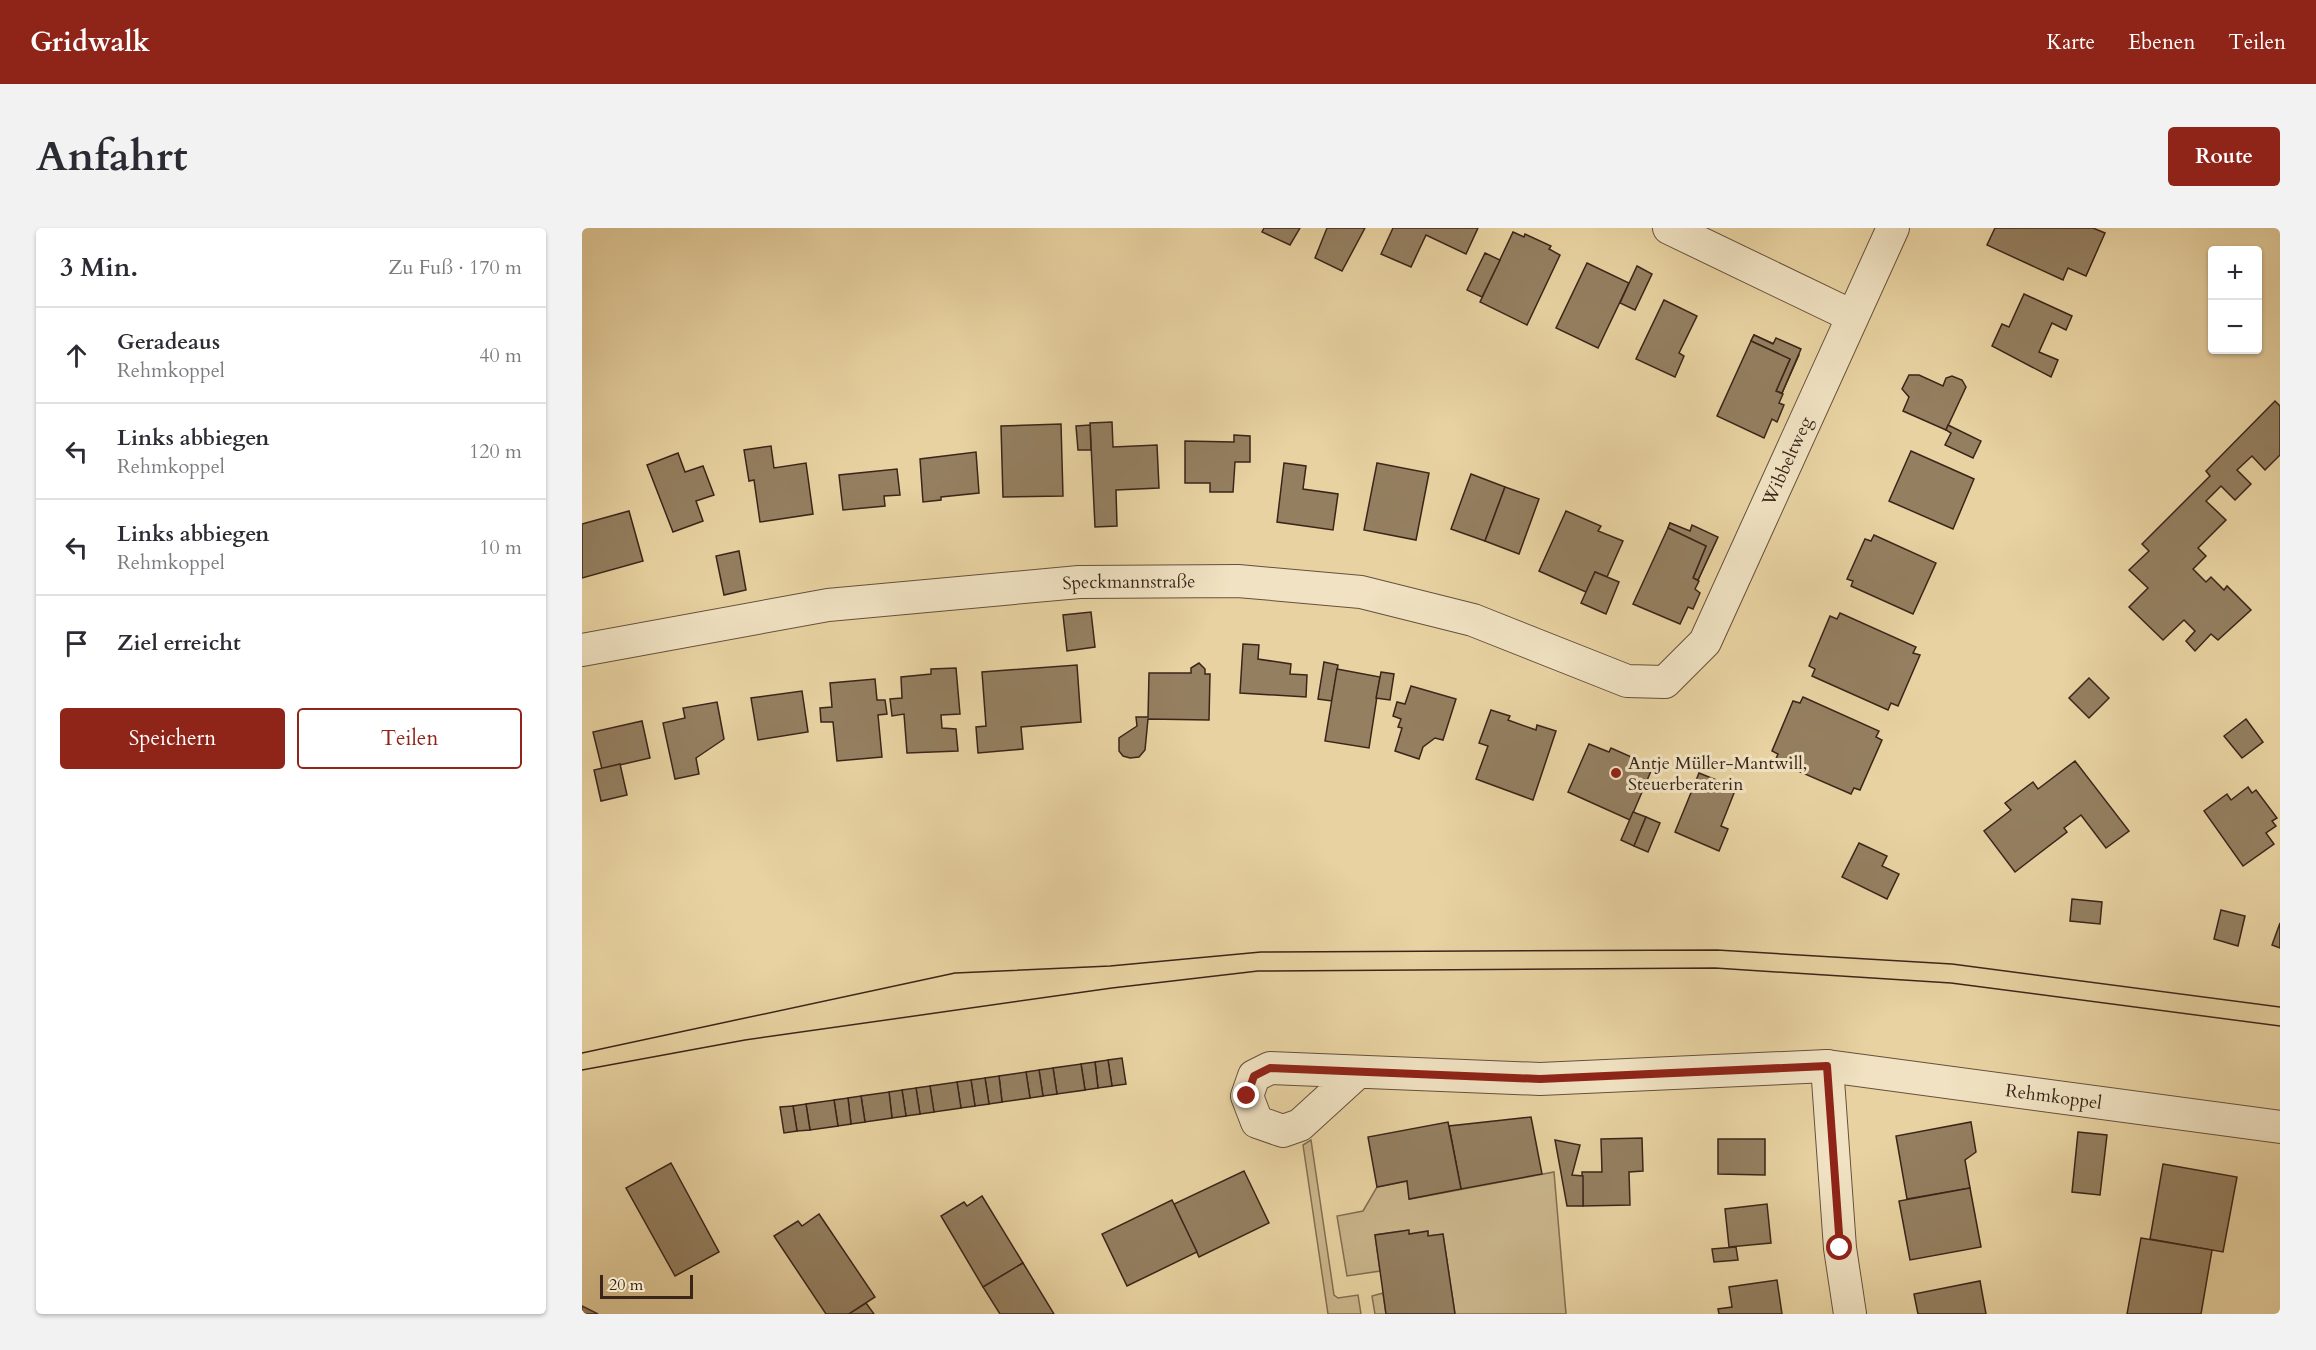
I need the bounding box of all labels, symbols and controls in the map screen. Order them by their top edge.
text: Gridwalk [30,23,150,61]
text: Karte [2047,28,2095,57]
text: Ebenen [2128,28,2195,57]
text: Teilen [2228,28,2286,57]
button: Route [2168,127,2280,186]
text: Anfahrt [36,128,188,185]
map controls [2208,246,2262,354]
button: + [2208,246,2262,300]
text: 3 Min. [60,250,138,285]
text: Zu Fuß · 170 m [388,254,522,281]
button: − [2208,300,2262,354]
text: Geradeaus [117,327,220,357]
icon: ahead [60,339,93,372]
text: 40 m [479,342,522,369]
text: Rehmkoppel [117,357,225,384]
street label: Wibbeltweg [1756,412,1819,511]
text: Links abbiegen [117,423,269,453]
icon: left [60,435,93,468]
text: 120 m [469,438,522,465]
text: Rehmkoppel [117,453,225,480]
text: Links abbiegen [117,519,269,549]
icon: left [60,531,93,564]
text: 10 m [479,534,522,561]
text: Rehmkoppel [117,549,225,576]
street label: Speckmannstraße [1061,569,1196,596]
icon: arrive [60,627,93,660]
text: Ziel erreicht [117,628,241,658]
button: Speichern [60,708,285,769]
button: Teilen [297,708,522,769]
place label: Antje Müller-Mantwill, Steuerberaterin [1628,751,1807,797]
marker: Antje Müller-Mantwill, Steuerberaterin [1609,766,1623,780]
street label: Rehmkoppel [2004,1078,2104,1115]
route end [1233,1082,1259,1108]
route start [1826,1234,1852,1260]
scale bar [600,1272,693,1300]
text: 20 m [609,1274,643,1296]

